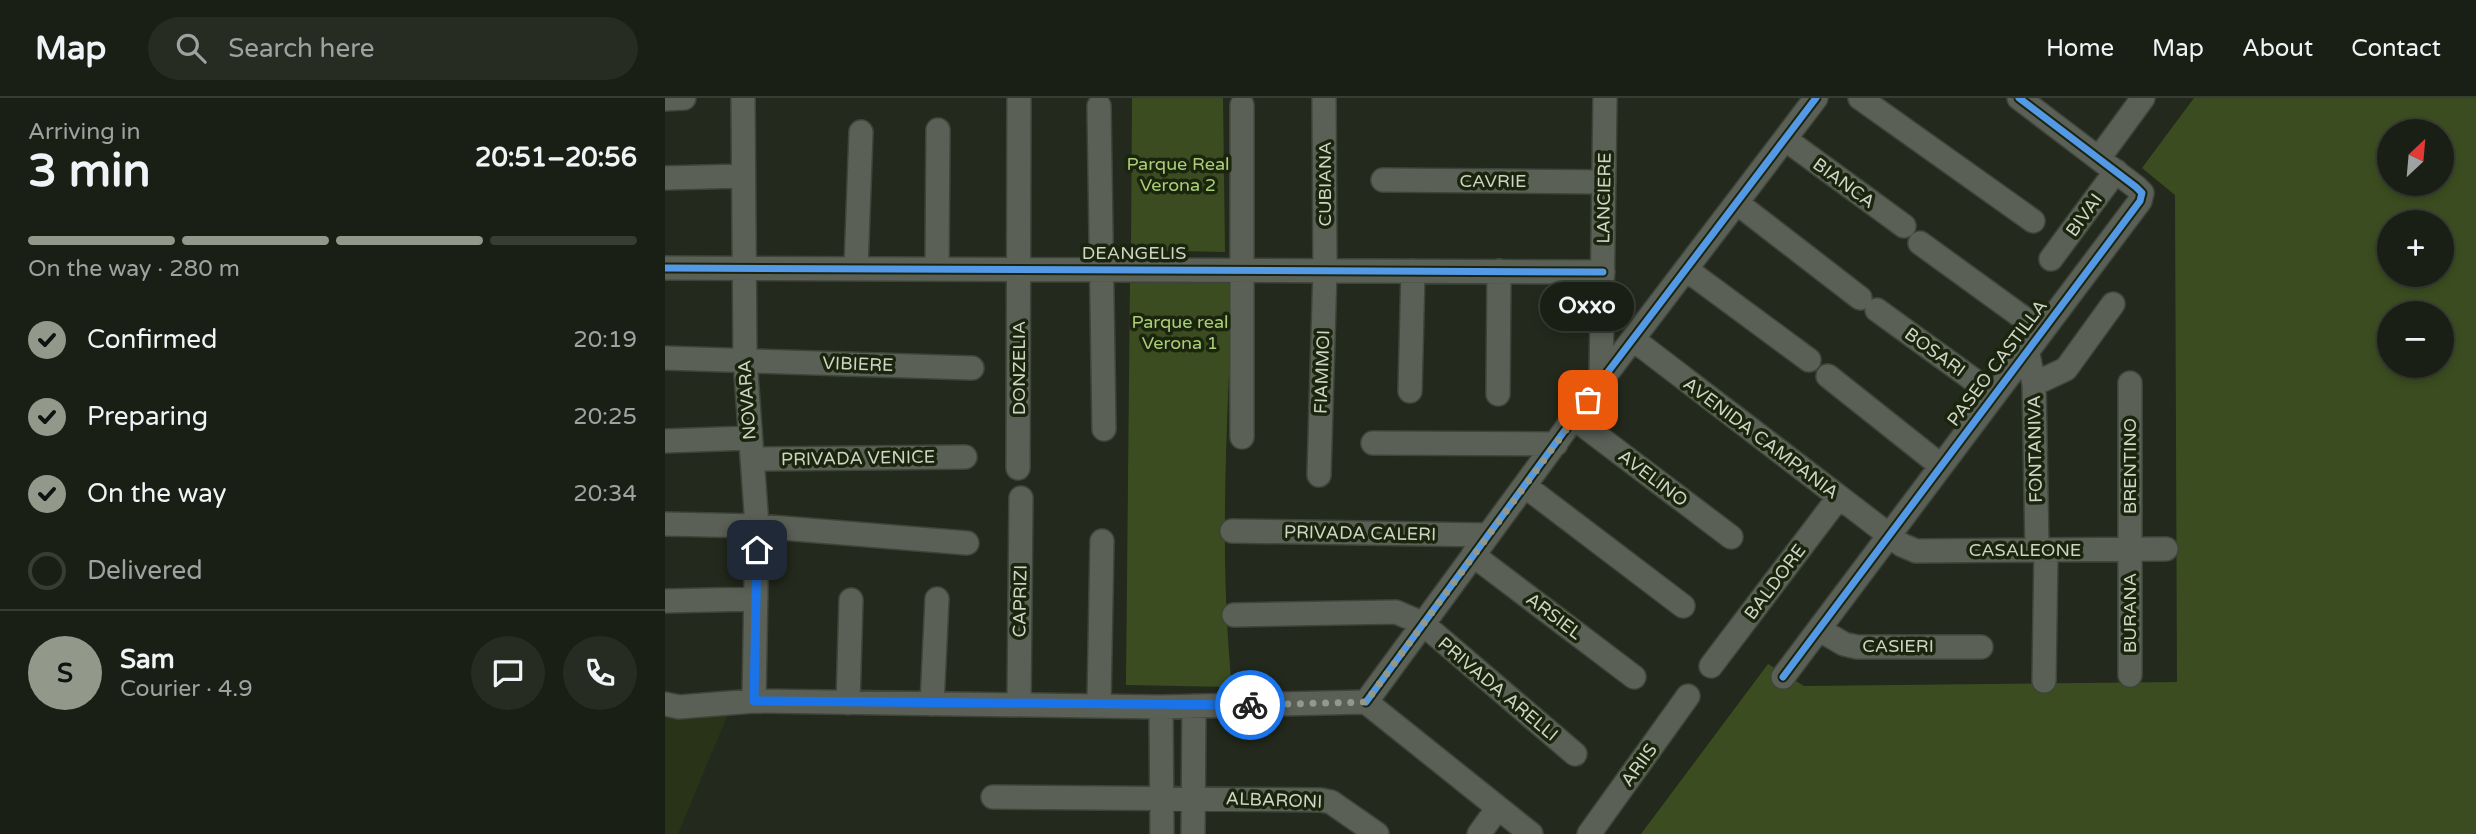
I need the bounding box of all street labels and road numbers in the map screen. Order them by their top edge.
street label: CUBIANA [1314,141,1336,227]
street label: LANCIERE [1592,152,1616,244]
street label: BIANCA [1809,153,1879,213]
street label: CAVRIE [1459,170,1527,192]
street label: BIVAI [2061,189,2107,241]
street label: DEANGELIS [1082,242,1186,264]
street label: PASEO CASTILLA [1942,295,2052,431]
street label: DONZELIA [1008,321,1030,415]
street label: BOSARI [1900,323,1970,381]
street label: FIAMMOI [1310,330,1334,414]
street label: VIBIERE [822,352,894,376]
street label: NOVARA [733,359,761,441]
street label: AVENIDA CAMPANIA [1679,372,1843,504]
street label: FONTANIVA [2023,395,2047,503]
street label: BRENTINO [2119,418,2141,514]
street label: AVELINO [1614,445,1692,511]
street label: PRIVADA VENICE [781,446,935,470]
street label: PRIVADA CALERI [1284,521,1436,545]
street label: CASALEONE [1969,539,2081,561]
street label: BALDORE [1740,540,1810,624]
street label: CAPRIZI [1008,565,1032,637]
street label: BURANA [2119,573,2141,653]
street label: ARSIEL [1522,588,1587,645]
street label: PRIVADA ARELLI [1433,632,1563,746]
street label: CASIERI [1862,635,1934,657]
street label: ARIIS [1616,739,1662,791]
street label: ALBARONI [1225,787,1323,813]

